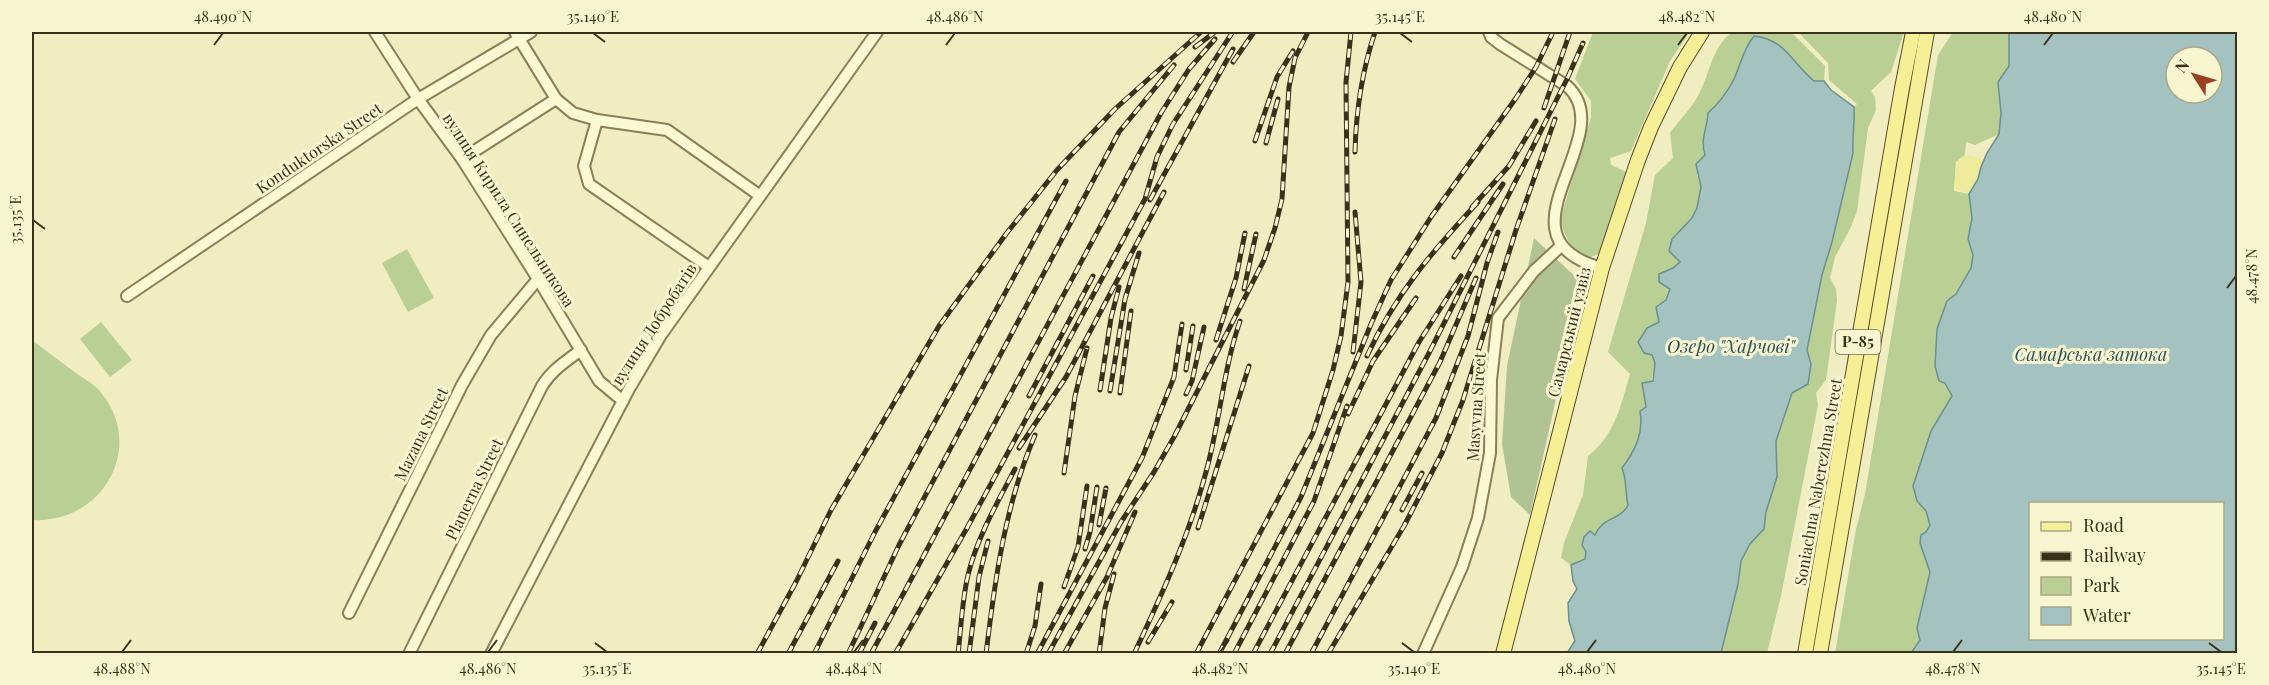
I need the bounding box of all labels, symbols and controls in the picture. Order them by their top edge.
text: 48.490°N [194,6,252,26]
text: 35.140°E [567,6,619,26]
text: 48.486°N [926,6,984,26]
text: 35.145°E [1375,6,1425,26]
text: 48.482°N [1659,6,1716,26]
text: 48.480°N [2024,6,2083,26]
north arrow [2164,45,2224,105]
text: N [2170,54,2194,77]
street label: Konduktorska Street [251,97,386,198]
street label: вулиця Кирила Синельникова [439,109,580,311]
text: 35.135°E [5,195,25,245]
text: 48.478°N [2241,248,2261,304]
street label: вулиця Добробатів [606,259,701,389]
street label: Самарський узвіз [1542,265,1595,399]
road number: Р-85 [1836,330,1880,354]
water label: Озеро "Харчові" [1667,334,1797,358]
water label: Самарська затока [2014,342,2168,366]
street label: Masyvna Street [1461,351,1490,462]
street label: Soniachna Naberezhna Street [1789,376,1846,587]
street label: Mazana Street [389,383,452,484]
street label: Planerna Street [440,434,507,543]
legend [2029,502,2224,640]
text: Road [2083,513,2124,537]
text: Railway [2083,543,2146,567]
text: Park [2083,573,2120,597]
text: Water [2082,603,2131,627]
text: 48.488°N [93,658,151,678]
text: 48.486°N [459,658,517,678]
text: 35.135°E [582,658,632,678]
text: 48.484°N [826,658,883,678]
text: 48.482°N [1192,658,1249,678]
text: 35.140°E [1388,658,1440,678]
text: 48.480°N [1558,658,1617,678]
text: 48.478°N [1925,658,1981,678]
text: 35.145°E [2196,658,2246,678]

